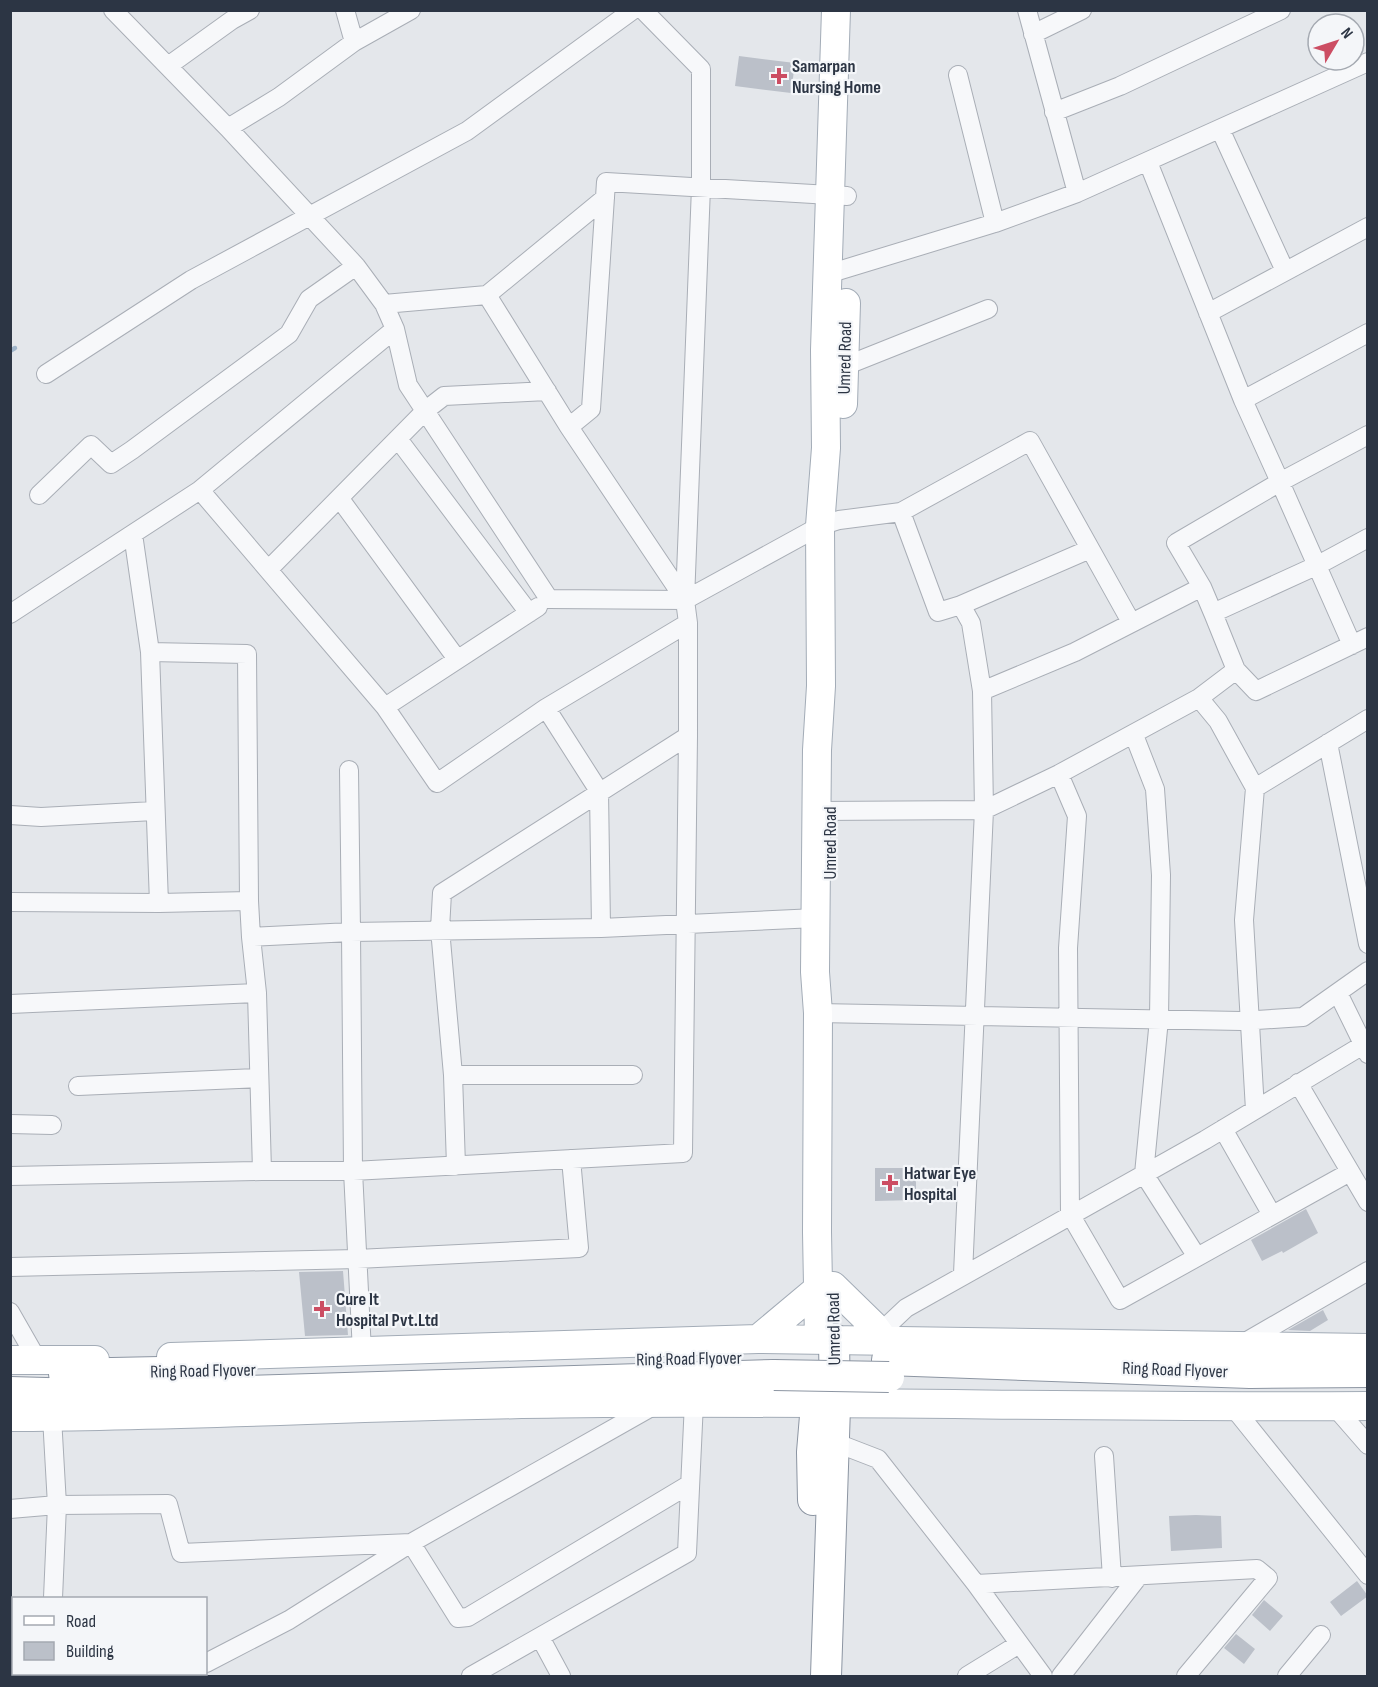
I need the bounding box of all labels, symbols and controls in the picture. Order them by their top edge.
north arrow [1306,12,1366,72]
text: N [1336,24,1357,43]
place label: Samarpan Nursing Home [792,56,881,98]
marker: Samarpan Nursing Home [770,67,788,85]
street label: Umred Road [834,321,856,395]
street label: Umred Road [820,807,841,879]
place label: Hatwar Eye Hospital [904,1163,976,1205]
marker: Hatwar Eye Hospital [881,1174,899,1192]
place label: Cure It Hospital Pvt.Ltd [336,1289,439,1331]
street label: Umred Road [823,1292,845,1366]
marker: Cure It Hospital Pvt.Ltd [313,1300,331,1318]
street label: Ring Road Flyover [636,1348,742,1370]
street label: Ring Road Flyover [1122,1358,1228,1382]
street label: Ring Road Flyover [150,1360,256,1382]
legend [12,1597,207,1675]
text: Road [66,1611,96,1632]
text: Building [66,1641,114,1662]

